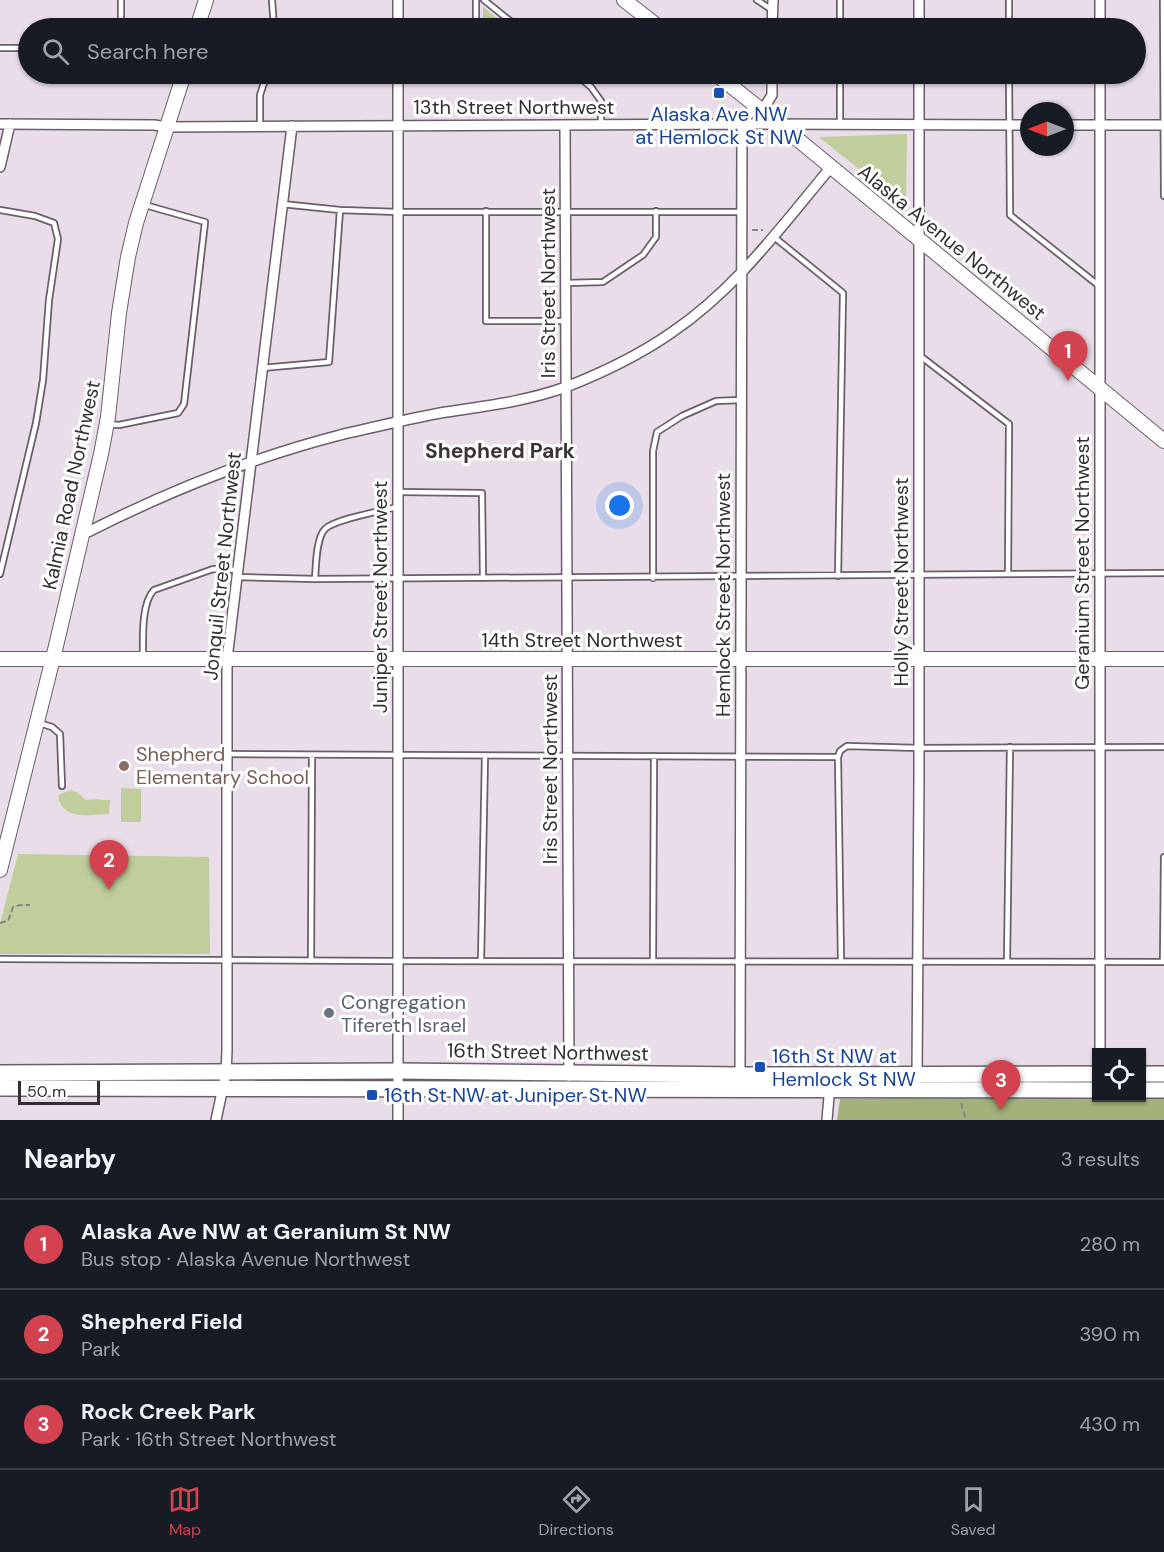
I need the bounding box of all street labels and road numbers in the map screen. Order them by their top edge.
street label: 13th Street Northwest [414,94,615,120]
street label: Alaska Avenue Northwest [853,158,1051,326]
street label: Iris Street Northwest [535,188,561,378]
street label: Kalmia Road Northwest [36,378,106,592]
street label: Geranium Street Northwest [1069,436,1095,690]
street label: Jonquil Street Northwest [197,450,247,682]
street label: Hemlock Street Northwest [710,473,736,717]
street label: Holly Street Northwest [888,477,914,686]
street label: Juniper Street Northwest [367,481,393,713]
street label: 14th Street Northwest [481,627,683,653]
street label: Iris Street Northwest [537,674,563,864]
street label: 16th Street Northwest [447,1037,649,1067]

